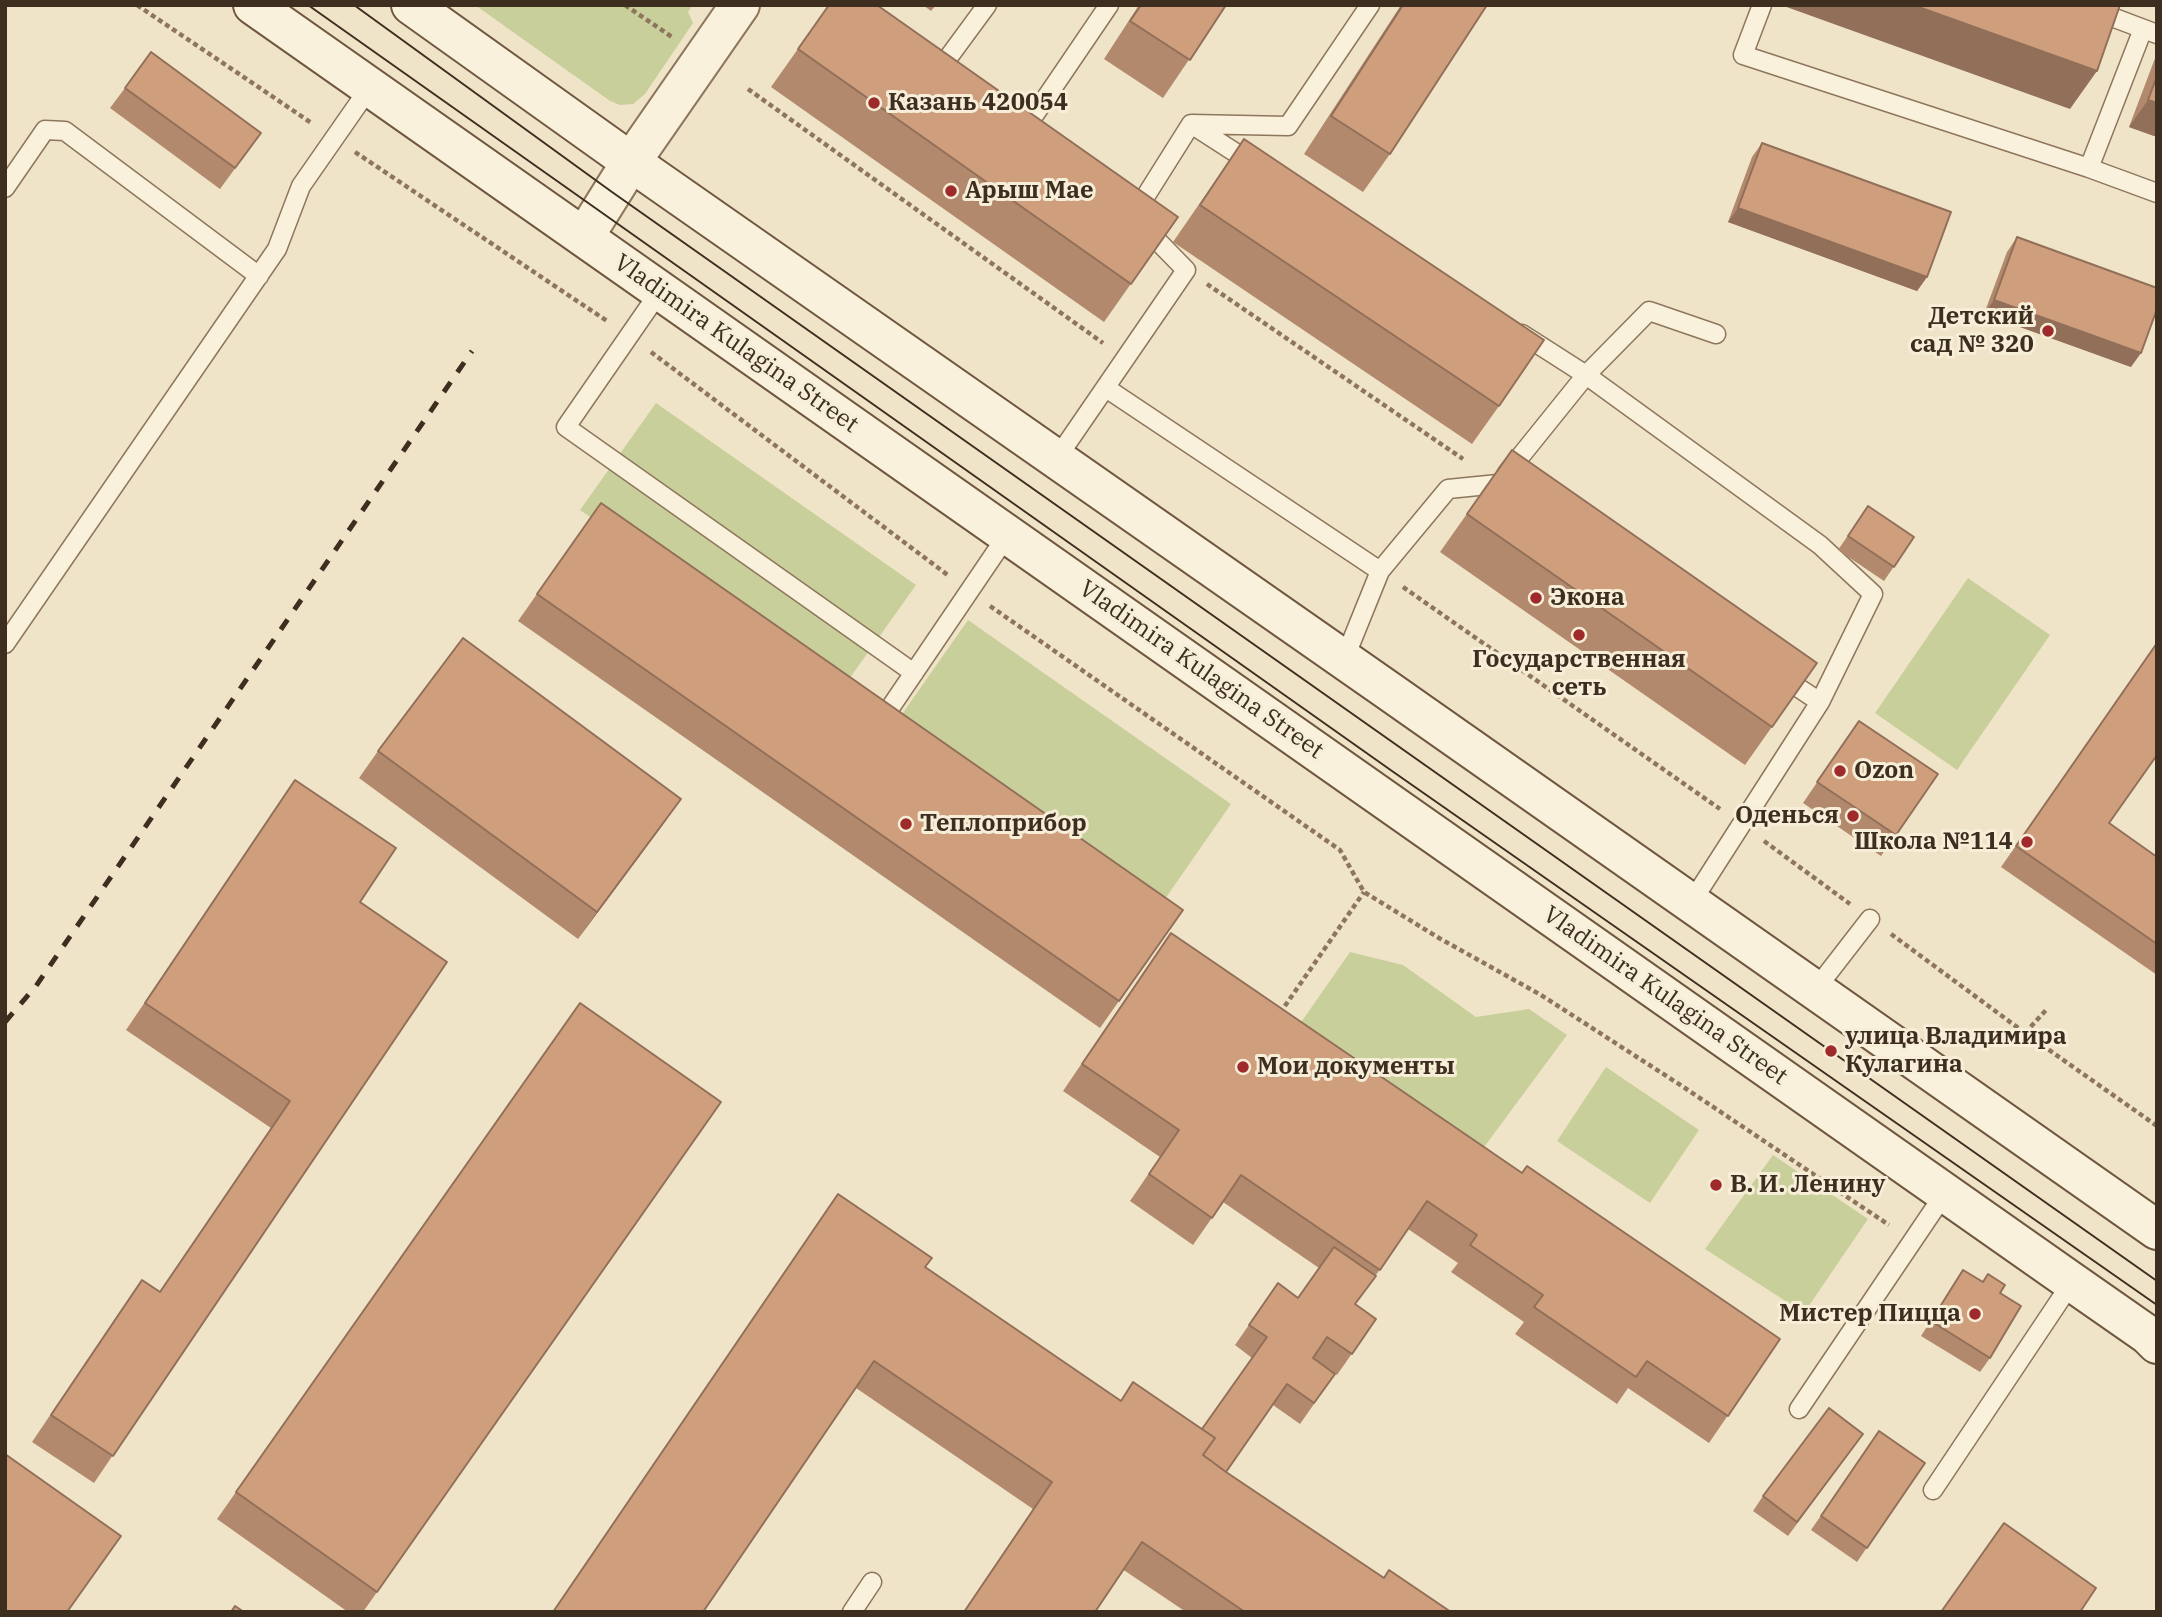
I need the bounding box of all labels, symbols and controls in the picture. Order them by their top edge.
place label: Казань 420054 [888,89,1068,117]
marker: Казань 420054 [866,95,882,111]
place label: Арыш Мае [965,177,1094,205]
marker: Арыш Мае [943,183,959,199]
street label: Vladimira Kulagina Street [608,249,864,439]
place label: Детский сад № 320 [1910,303,2034,359]
marker: Детский сад № 320 [2040,323,2056,339]
street label: Vladimira Kulagina Street [1073,575,1329,765]
place label: Экона [1550,584,1625,612]
marker: Экона [1528,590,1544,606]
marker: Государственная сеть [1571,627,1587,643]
place label: Государственная сеть [1472,646,1686,702]
place label: Ozon [1854,757,1914,785]
marker: Ozon [1832,763,1848,779]
place label: Оденься [1735,802,1839,830]
marker: Оденься [1845,808,1861,824]
place label: Теплоприбор [920,810,1087,838]
marker: Теплоприбор [898,816,914,832]
place label: Школа №114 [1854,828,2013,856]
marker: Школа №114 [2019,834,2035,850]
street label: Vladimira Kulagina Street [1537,901,1793,1091]
place label: улица Владимира Кулагина [1845,1023,2067,1079]
marker: улица Владимира Кулагина [1823,1043,1839,1059]
place label: Мои документы [1257,1053,1455,1081]
marker: Мои документы [1235,1059,1251,1075]
place label: В. И. Ленину [1730,1171,1886,1199]
marker: В. И. Ленину [1708,1177,1724,1193]
place label: Мистер Пицца [1779,1300,1961,1328]
marker: Мистер Пицца [1967,1306,1983,1322]

